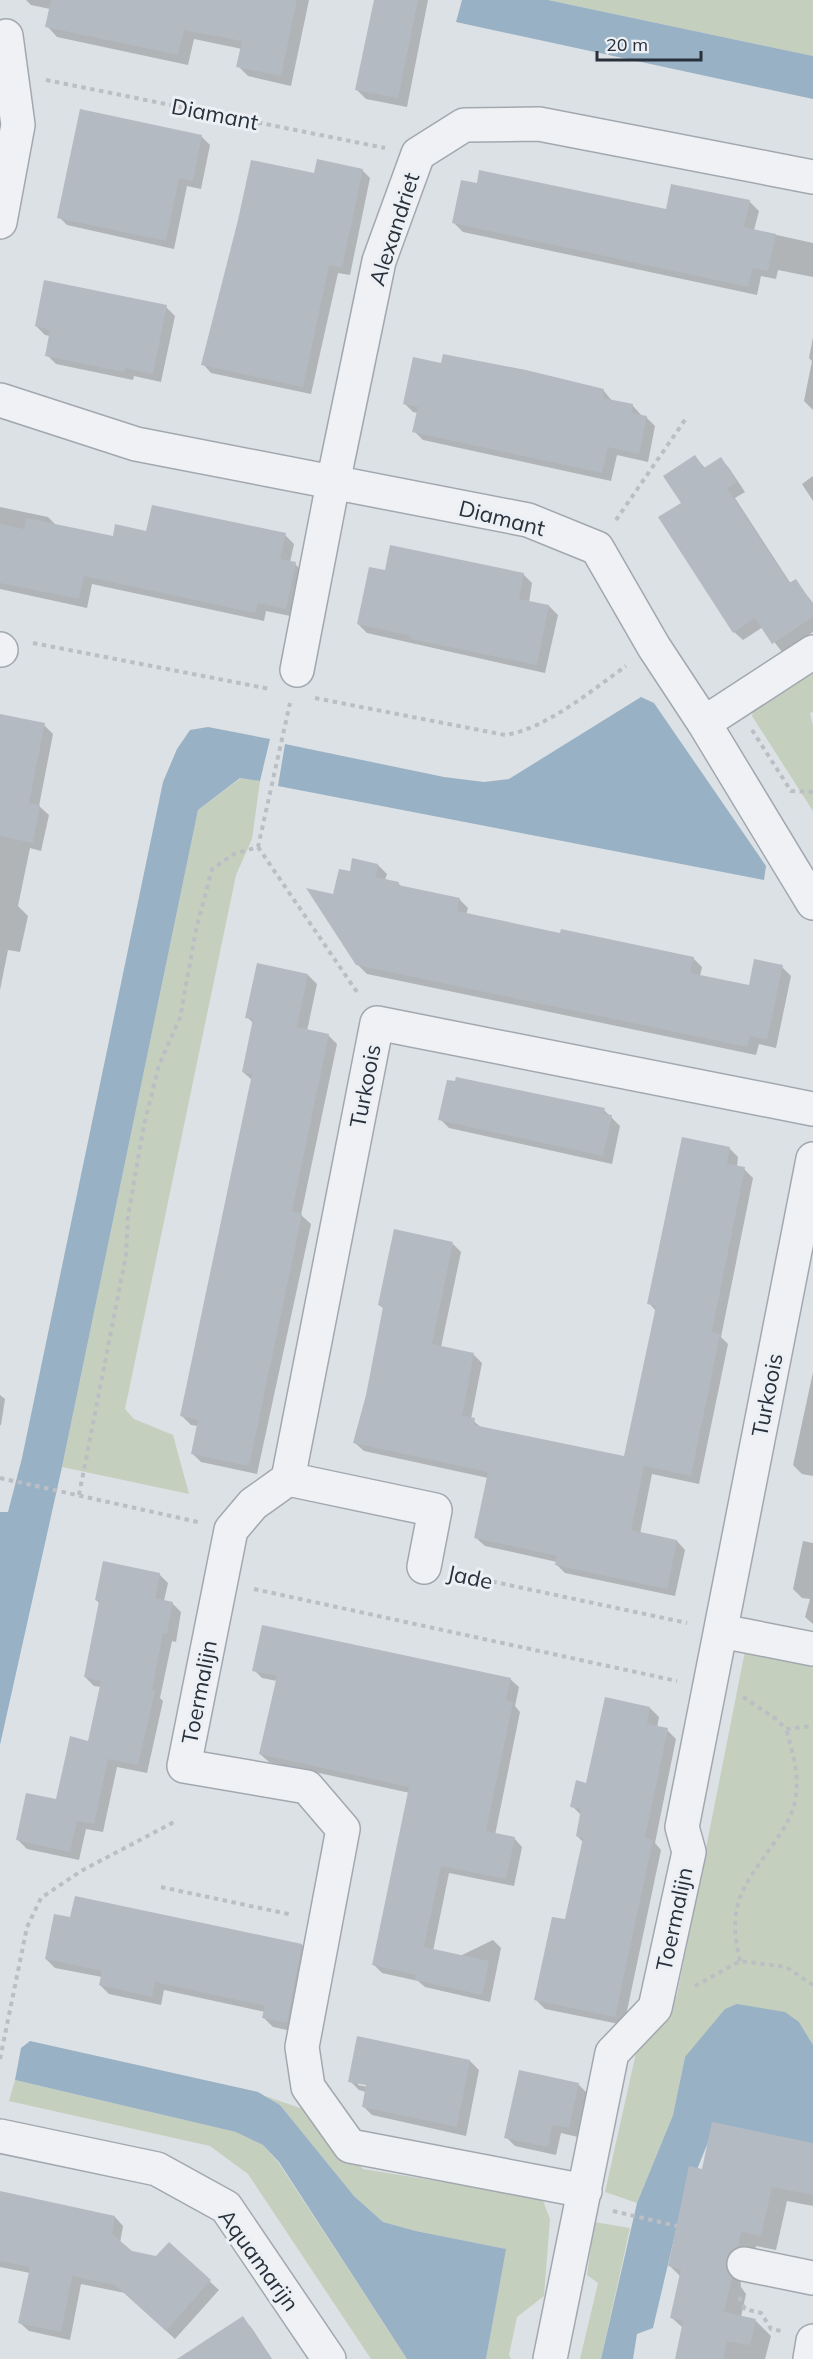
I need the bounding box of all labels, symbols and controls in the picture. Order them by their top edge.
scale bar [597,24,700,62]
text: 20 m [606,33,648,56]
street label: Diamant [169,92,261,136]
street label: Alexandriet [363,169,426,289]
street label: Diamant [456,494,548,542]
street label: Turkoois [343,1042,387,1130]
street label: Turkoois [745,1351,789,1439]
street label: Jade [445,1559,495,1595]
street label: Toermalijn [175,1638,223,1746]
street label: Toermalijn [649,1865,699,1973]
street label: Aquamarijn [213,2204,305,2316]

